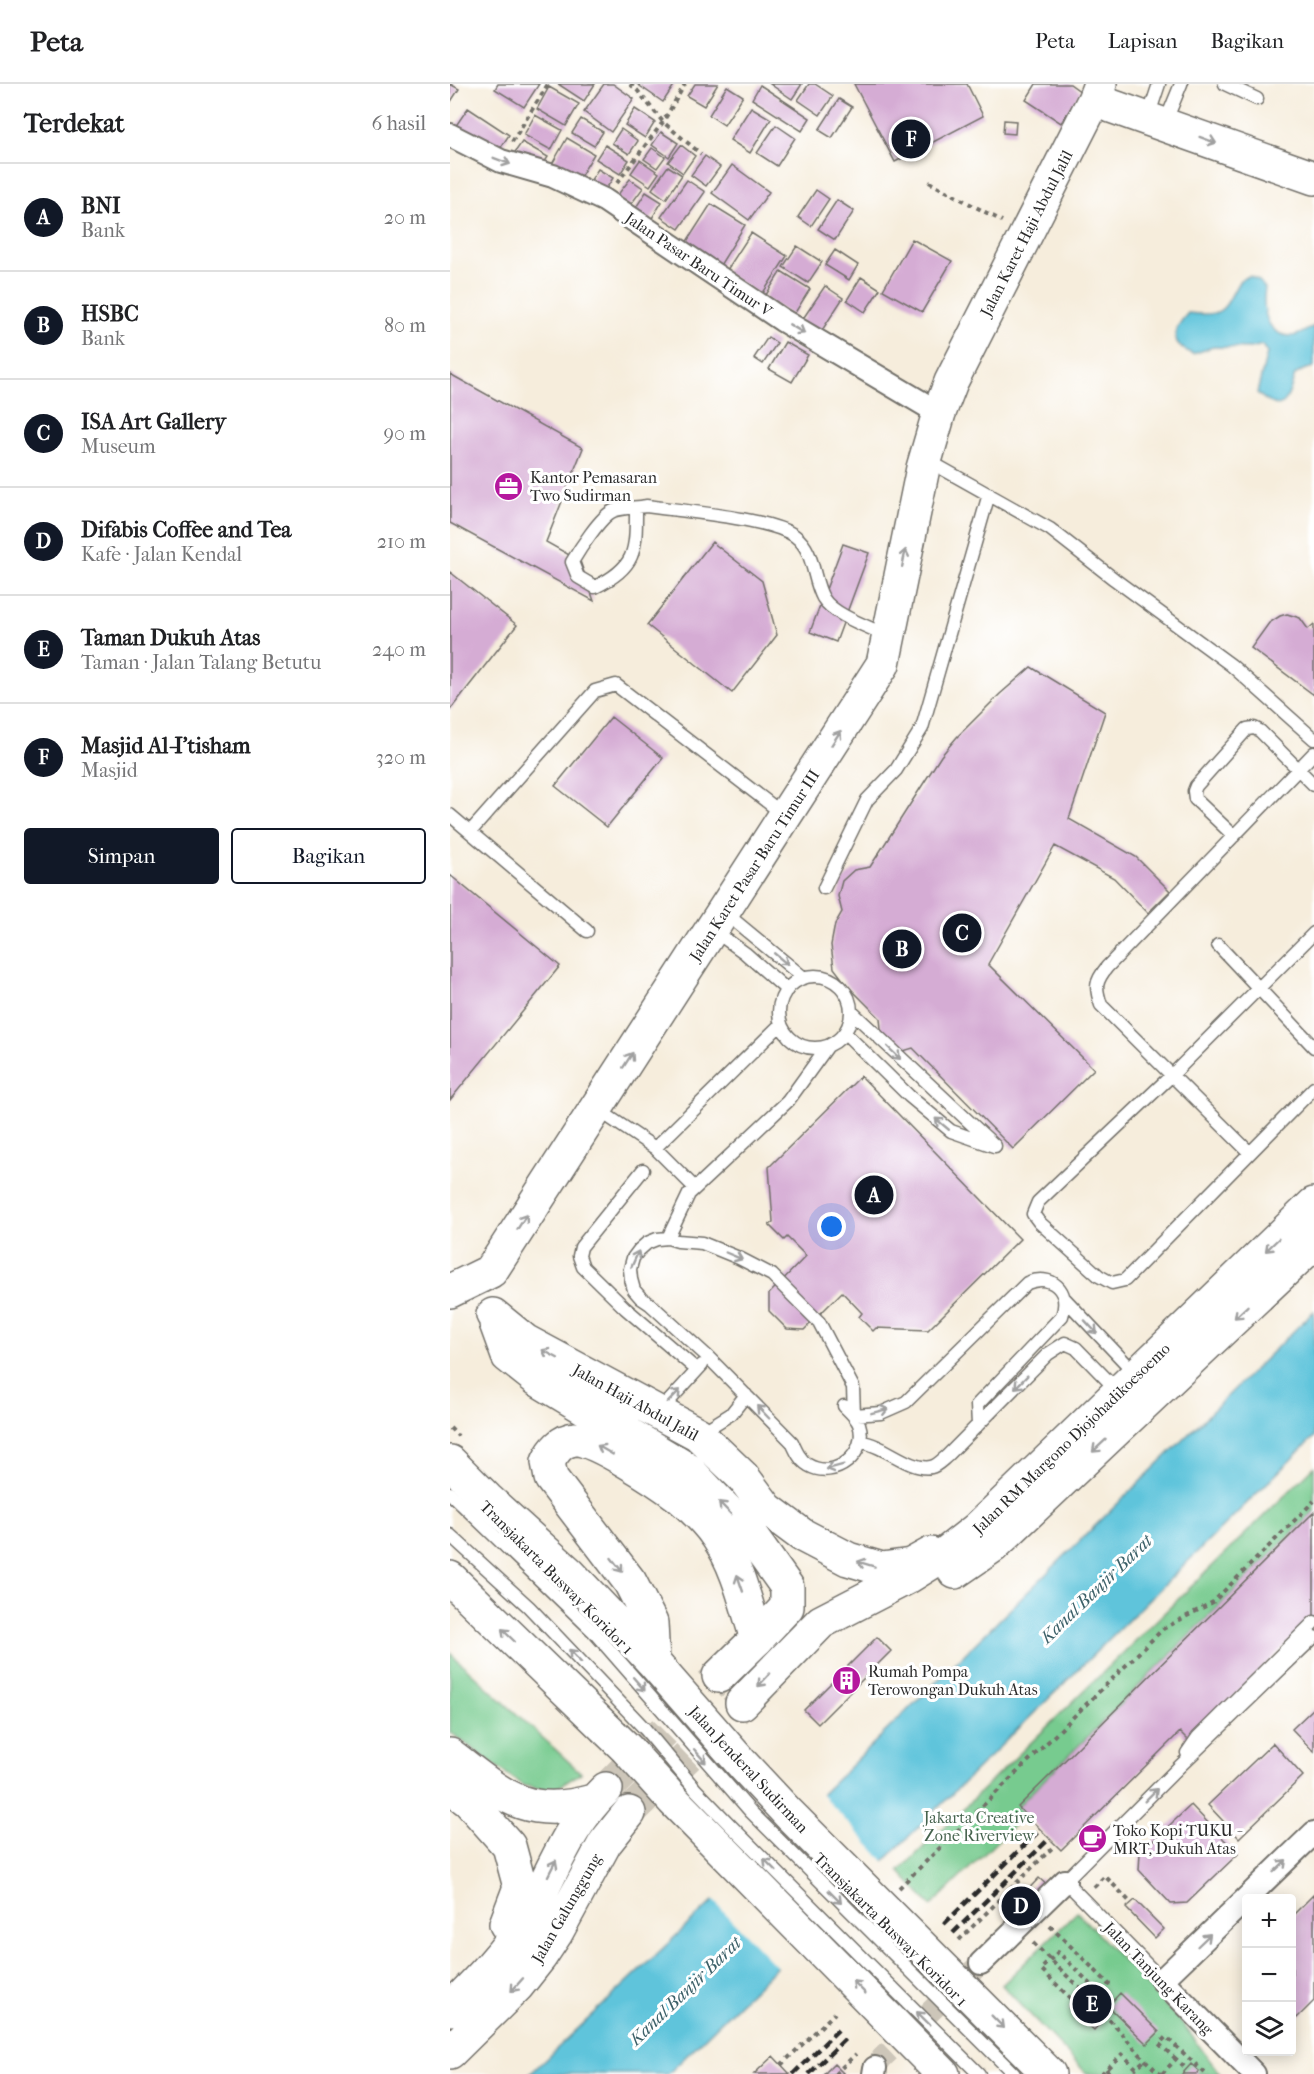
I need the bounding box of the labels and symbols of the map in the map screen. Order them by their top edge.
pin: F [892,116,930,162]
one-way arrow [1199,136,1217,147]
street label: Jalan Karet Haji Abdul Jalil [975,146,1077,321]
one-way arrow [493,156,511,167]
street label: Jalan Pasar Baru Timur V [620,207,776,321]
one-way arrow [788,324,805,336]
place label: Kantor Pemasaran Two Sudirman [530,468,658,505]
office icon: Kantor Pemasaran Two Sudirman [493,470,525,502]
one-way arrow [899,549,910,568]
one-way arrow [830,729,843,746]
street label: Jalan Karet Pasar Baru Timur III [684,766,824,966]
pin: C [942,910,982,956]
pin: B [882,926,922,972]
one-way arrow [773,952,789,965]
one-way arrow [886,1045,901,1060]
one-way arrow [622,1052,634,1069]
one-way arrow [934,1117,950,1130]
pin: A [854,1172,894,1218]
your location [817,1212,846,1241]
one-way arrow [517,1214,529,1231]
one-way arrow [1265,1238,1280,1252]
one-way arrow [629,1251,641,1269]
one-way arrow [724,1251,742,1262]
one-way arrow [1234,1304,1249,1318]
one-way arrow [1084,1319,1098,1334]
street label: Jalan RM Margono Djojohadikoesoemo [967,1339,1174,1539]
one-way arrow [542,1348,559,1360]
street label: Jalan Haji Abdul Jalil [568,1359,702,1445]
one-way arrow [1014,1374,1029,1389]
one-way arrow [667,1388,681,1403]
one-way arrow [755,1405,770,1420]
one-way arrow [870,1405,889,1417]
one-way arrow [1092,1439,1107,1453]
one-way arrow [597,1443,614,1455]
one-way arrow [826,1462,845,1473]
street label: Transjakarta Busway Koridor 1 [476,1497,637,1658]
one-way arrow [718,1501,732,1516]
water label: Kanal Banjir Barat [1035,1530,1158,1649]
one-way arrow [610,1556,623,1572]
one-way arrow [857,1558,876,1569]
one-way arrow [733,1574,744,1593]
one-way arrow [501,1627,516,1642]
one-way arrow [568,1649,583,1664]
place label: Rumah Pompa Terowongan Dukuh Atas [868,1662,1038,1699]
building icon: Rumah Pompa Terowongan Dukuh Atas [831,1664,863,1696]
one-way arrow [757,1672,771,1687]
one-way arrow [632,1676,646,1691]
street label: Jalan Jenderal Sudirman [684,1700,813,1837]
one-way arrow [694,1748,707,1764]
one-way arrow [1143,1788,1158,1803]
park label: Jakarta Creative Zone Riverview [922,1808,1035,1845]
place label: Toko Kopi TUKU - MRT, Dukuh Atas [1113,1821,1242,1858]
cafe icon: Toko Kopi TUKU - MRT, Dukuh Atas [1076,1823,1108,1855]
street label: Transjakarta Busway Koridor 1 [810,1849,971,2010]
street label: Jalan Galunggung [526,1850,606,1968]
one-way arrow [762,1858,777,1873]
one-way arrow [547,1859,558,1877]
one-way arrow [1273,1859,1288,1873]
pin: D [1002,1884,1040,1928]
one-way arrow [828,1889,843,1904]
street label: Jalan Tanjung Karang [1099,1917,1218,2039]
water label: Kanal Banjir Barat [624,1932,747,2051]
one-way arrow [1197,1933,1212,1947]
one-way arrow [510,1977,524,1992]
one-way arrow [851,1979,866,1994]
pin: E [1072,1982,1112,2026]
one-way arrow [915,2010,930,2025]
one-way arrow [991,2014,1005,2029]

